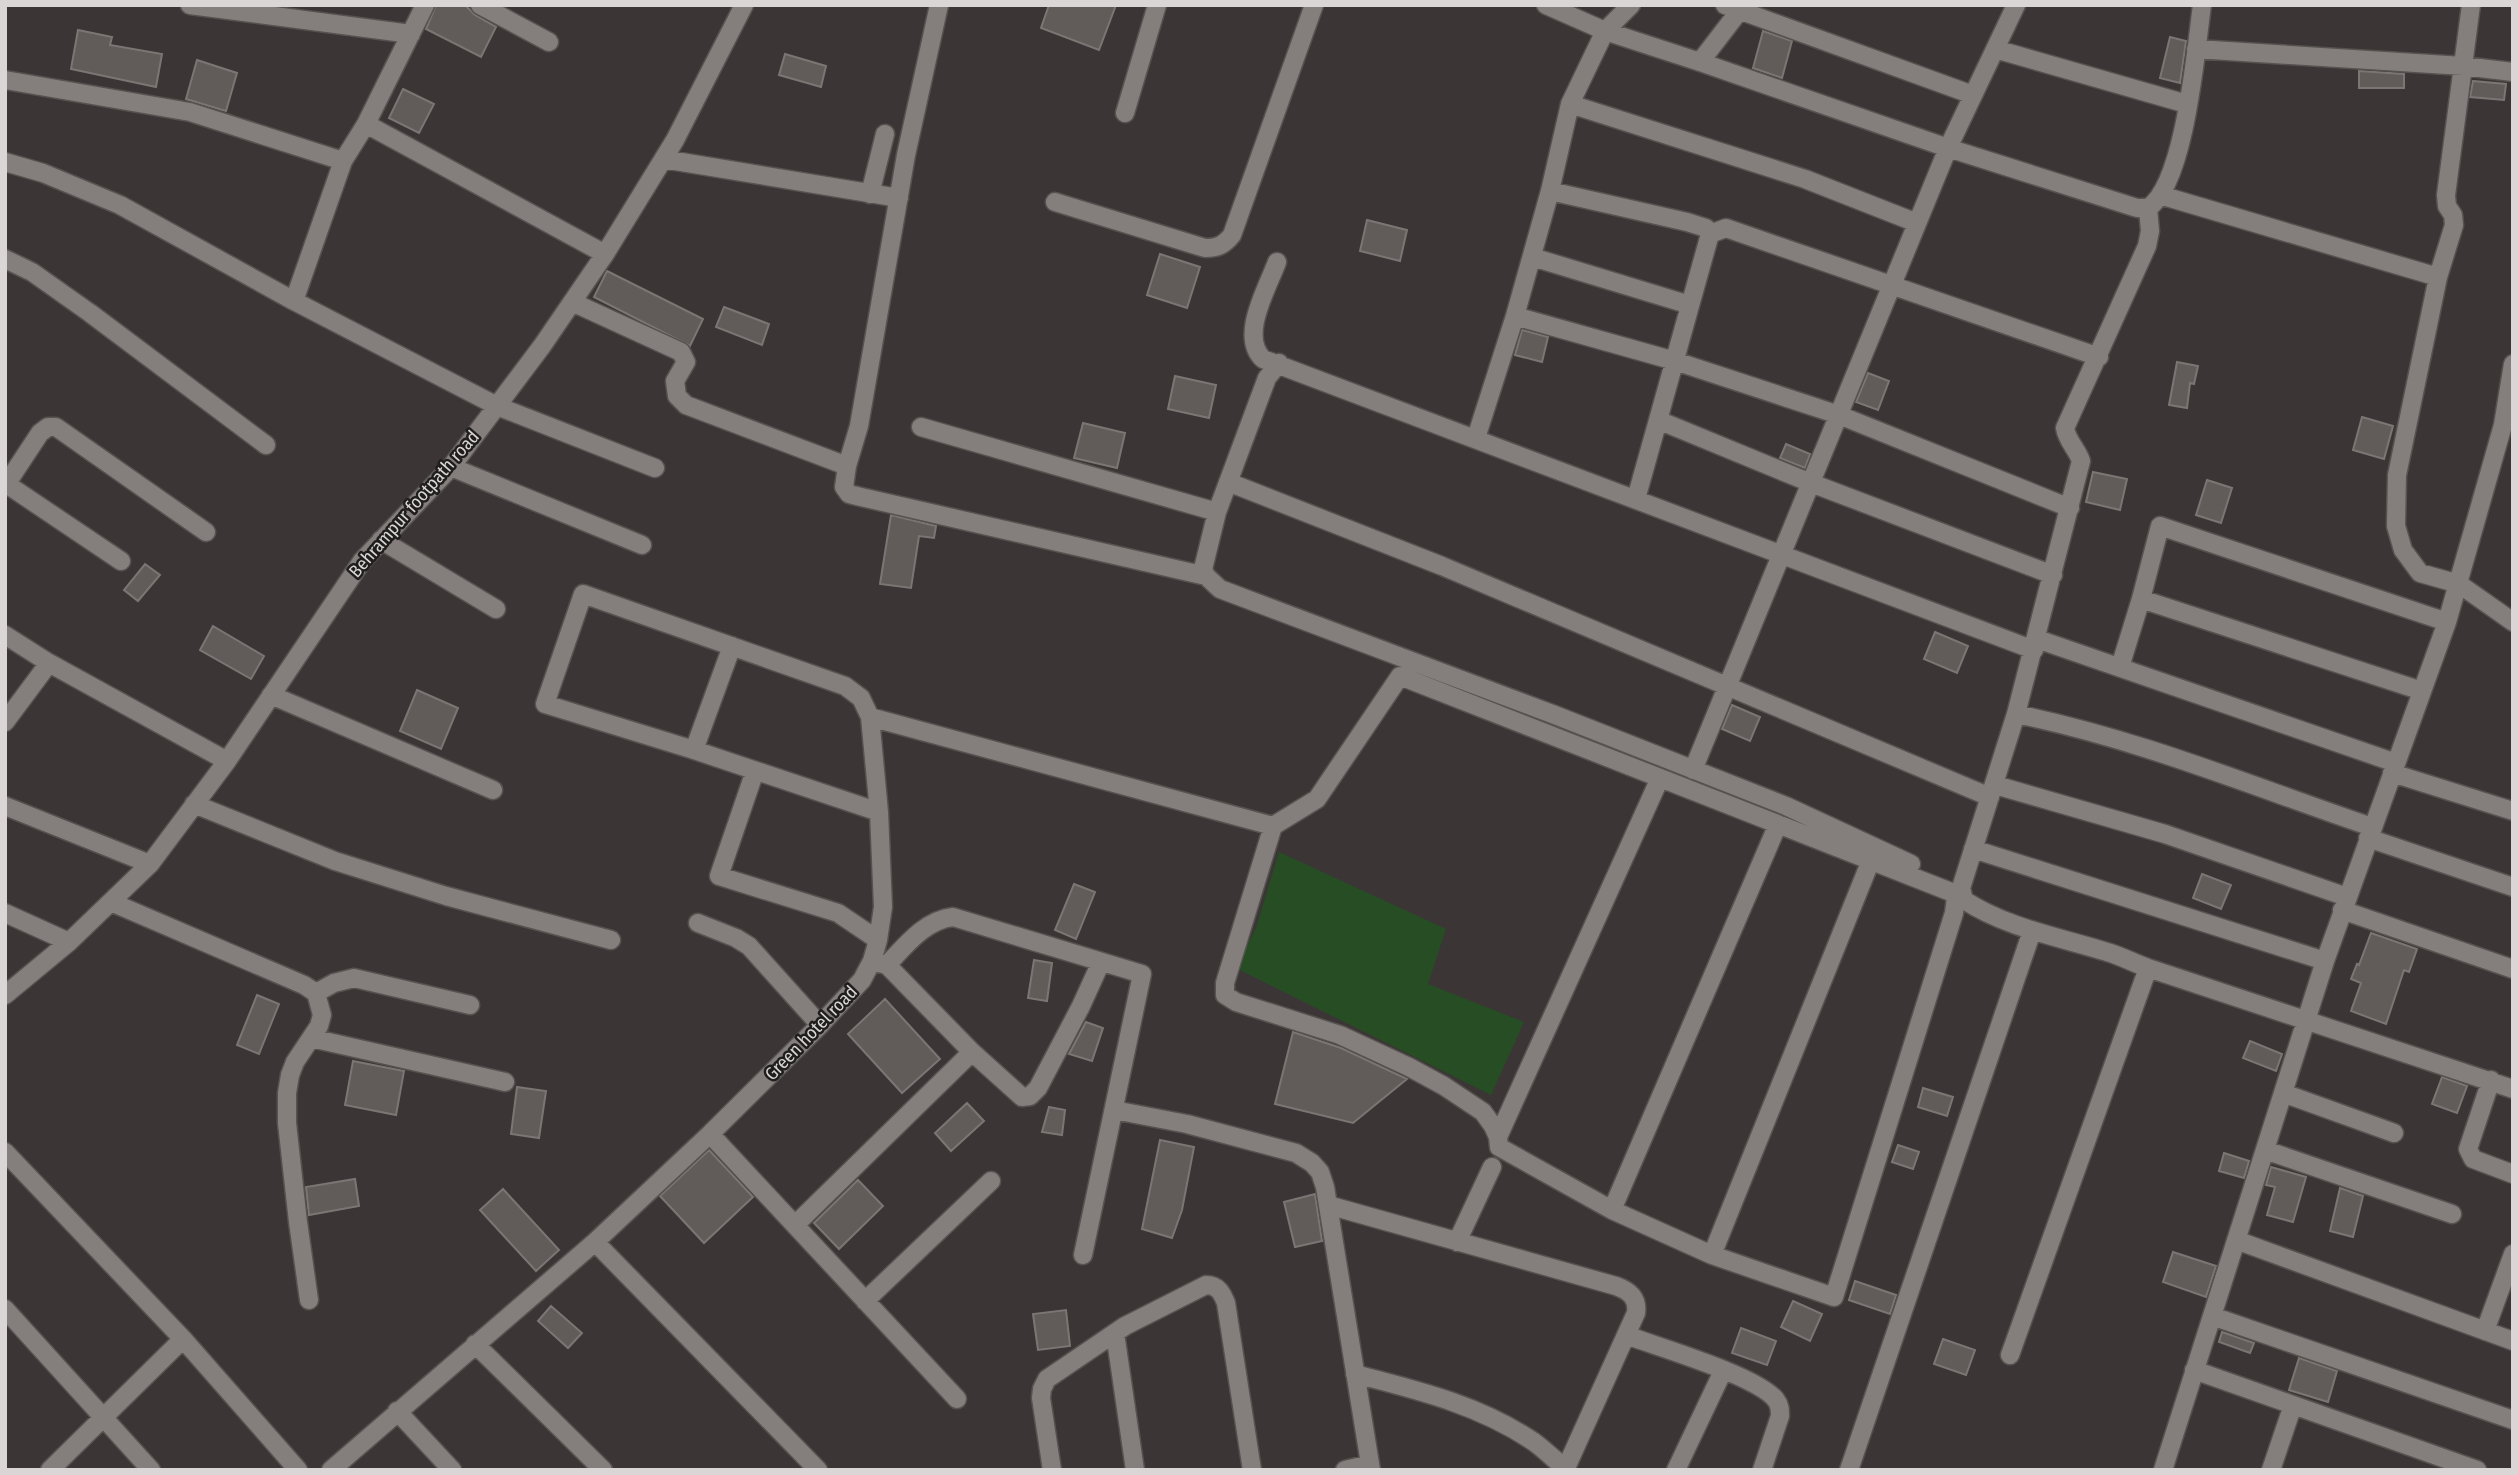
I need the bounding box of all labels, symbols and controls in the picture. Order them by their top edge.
street label: Behrampur footpath road [344,426,484,582]
street label: Green hotel road [760,981,862,1085]

